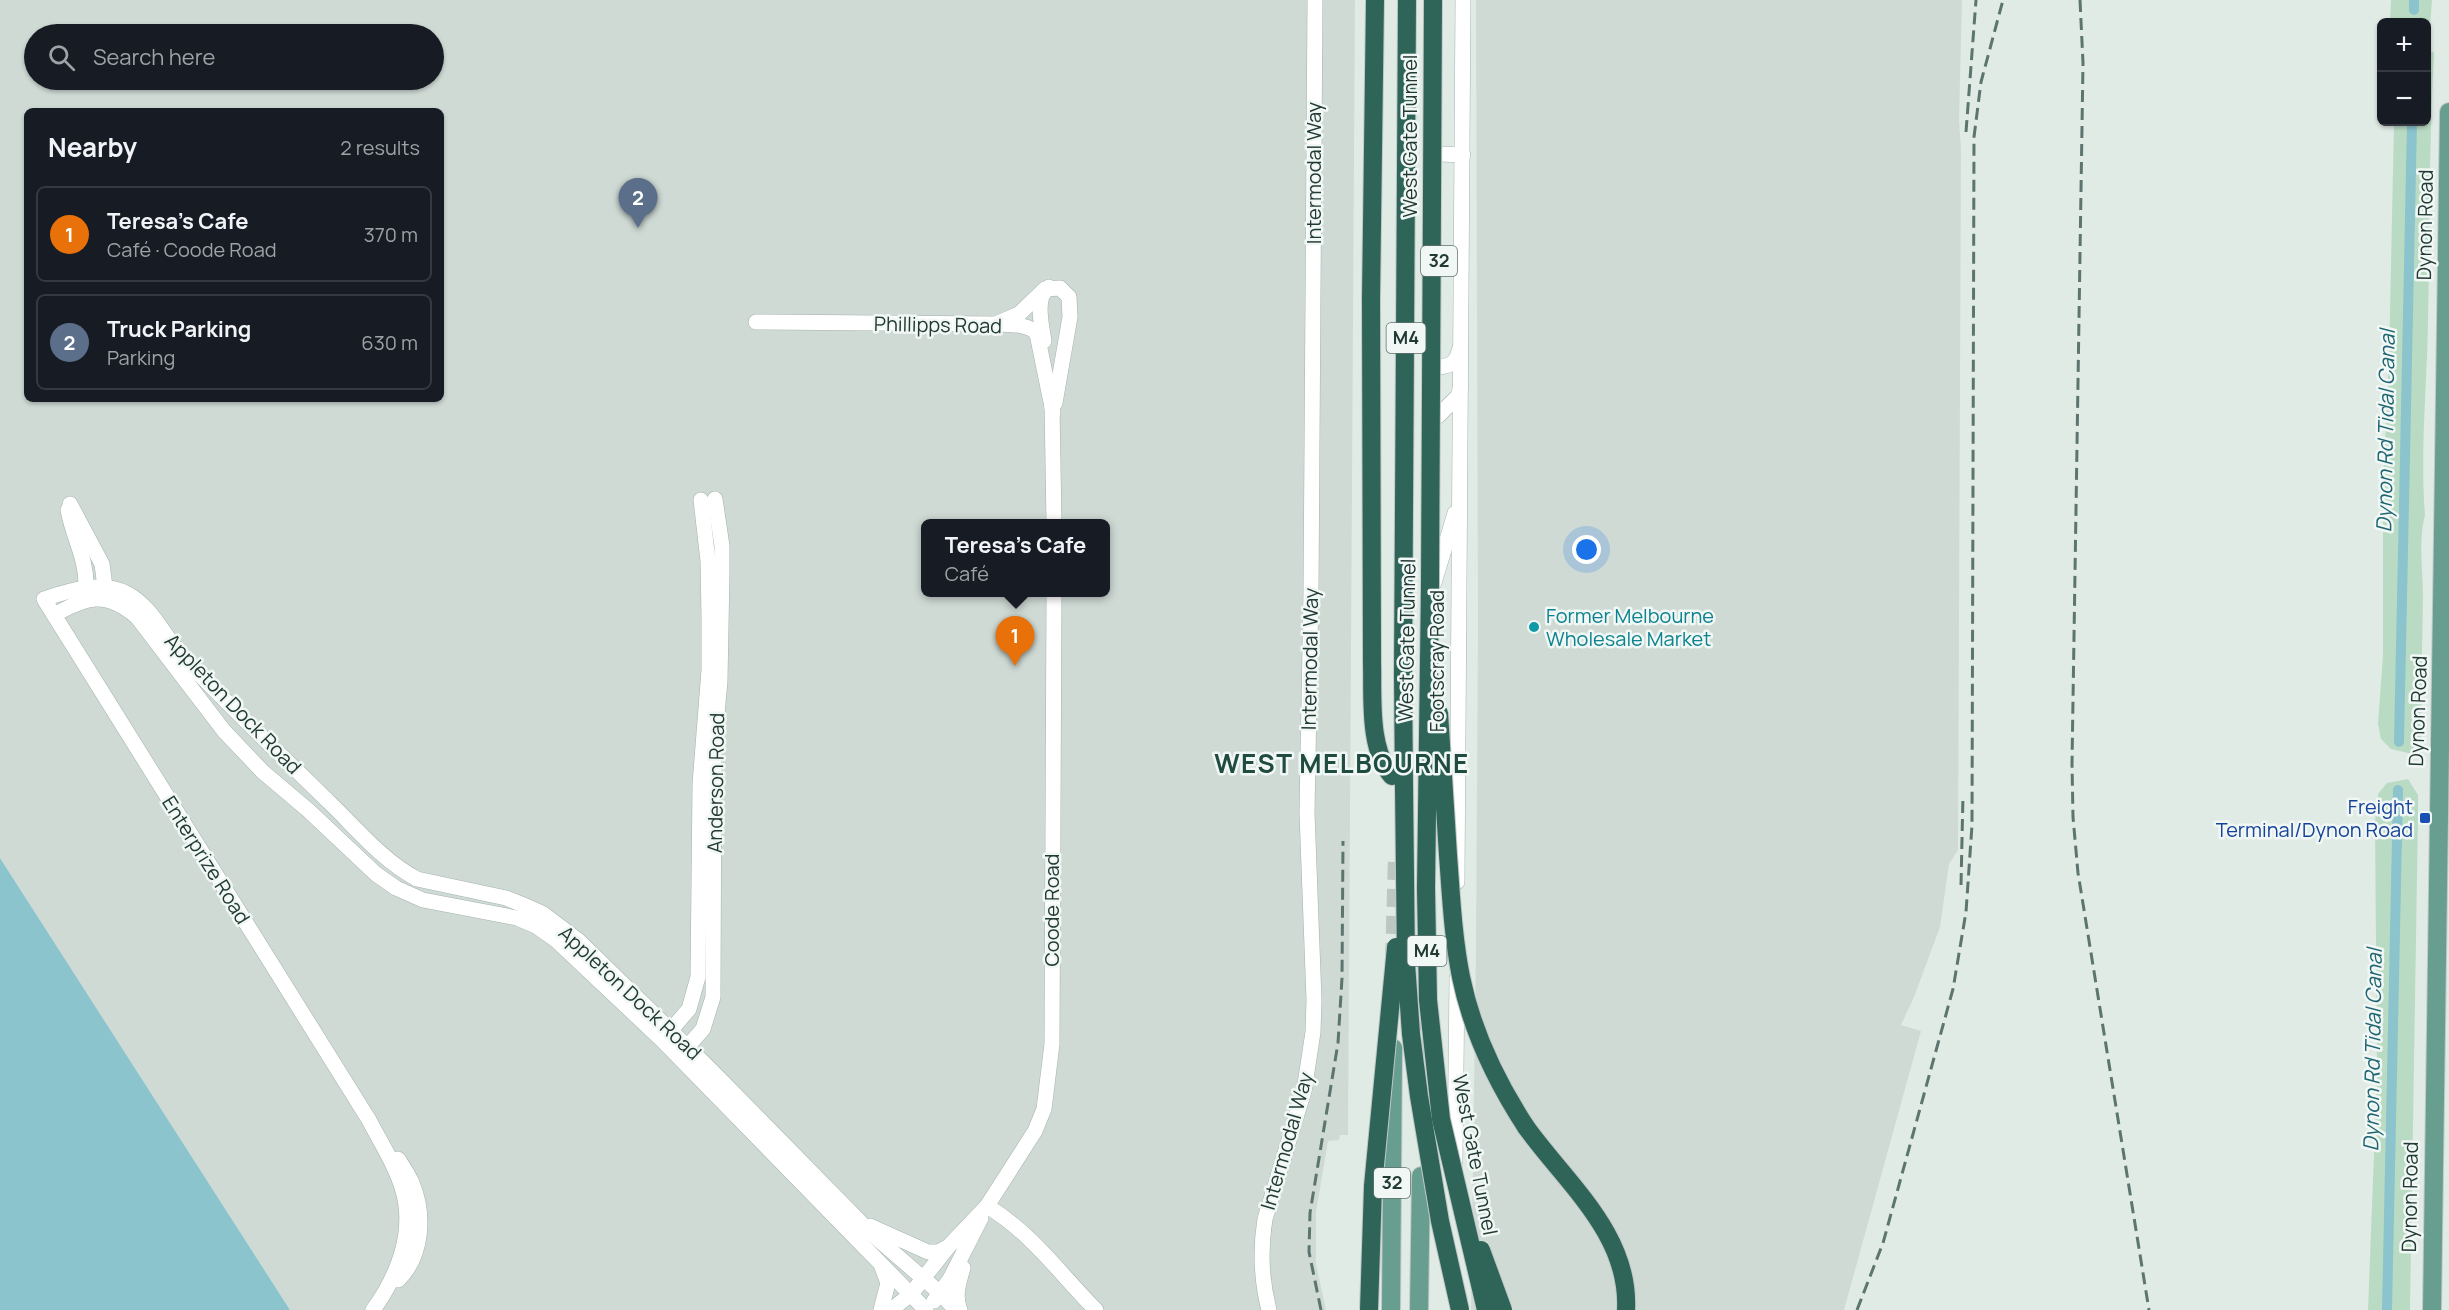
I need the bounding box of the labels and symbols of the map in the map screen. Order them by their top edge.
street label: West Gate Tunnel [1396,54,1423,218]
street label: Intermodal Way [1300,101,1327,244]
street label: Dynon Road [2410,169,2439,281]
pin: 2 [618,178,658,228]
road number: 32 [1421,246,1457,276]
street label: Phillipps Road [874,310,1002,339]
road number: M4 [1386,323,1426,353]
water label: Dynon Rd Tidal Canal [2369,326,2401,533]
your location [1572,535,1601,564]
street label: West Gate Tunnel [1392,558,1421,722]
street label: Intermodal Way [1295,587,1324,730]
street label: Footscray Road [1423,590,1450,732]
place label: Former Melbourne Wholesale Market [1546,602,1714,652]
pin: 1 [996,616,1034,666]
marker: Former Melbourne Wholesale Market [1527,620,1541,634]
street label: Appleton Dock Road [159,627,308,780]
street label: Dynon Road [2402,655,2433,767]
street label: Anderson Road [701,713,730,853]
district label: WEST MELBOURNE [1214,745,1470,781]
street label: Enterprize Road [156,791,257,929]
place label: Freight Terminal/Dynon Road [2216,793,2413,843]
marker: Freight Terminal/Dynon Road [2418,811,2432,825]
street label: Coode Road [1038,854,1065,966]
street label: Appleton Dock Road [553,919,707,1066]
road number: M4 [1408,936,1446,966]
water label: Dynon Rd Tidal Canal [2356,945,2388,1152]
street label: Intermodal Way [1254,1068,1319,1213]
street label: West Gate Tunnel [1447,1072,1504,1238]
street label: Dynon Road [2395,1141,2424,1253]
road number: 32 [1374,1168,1410,1198]

